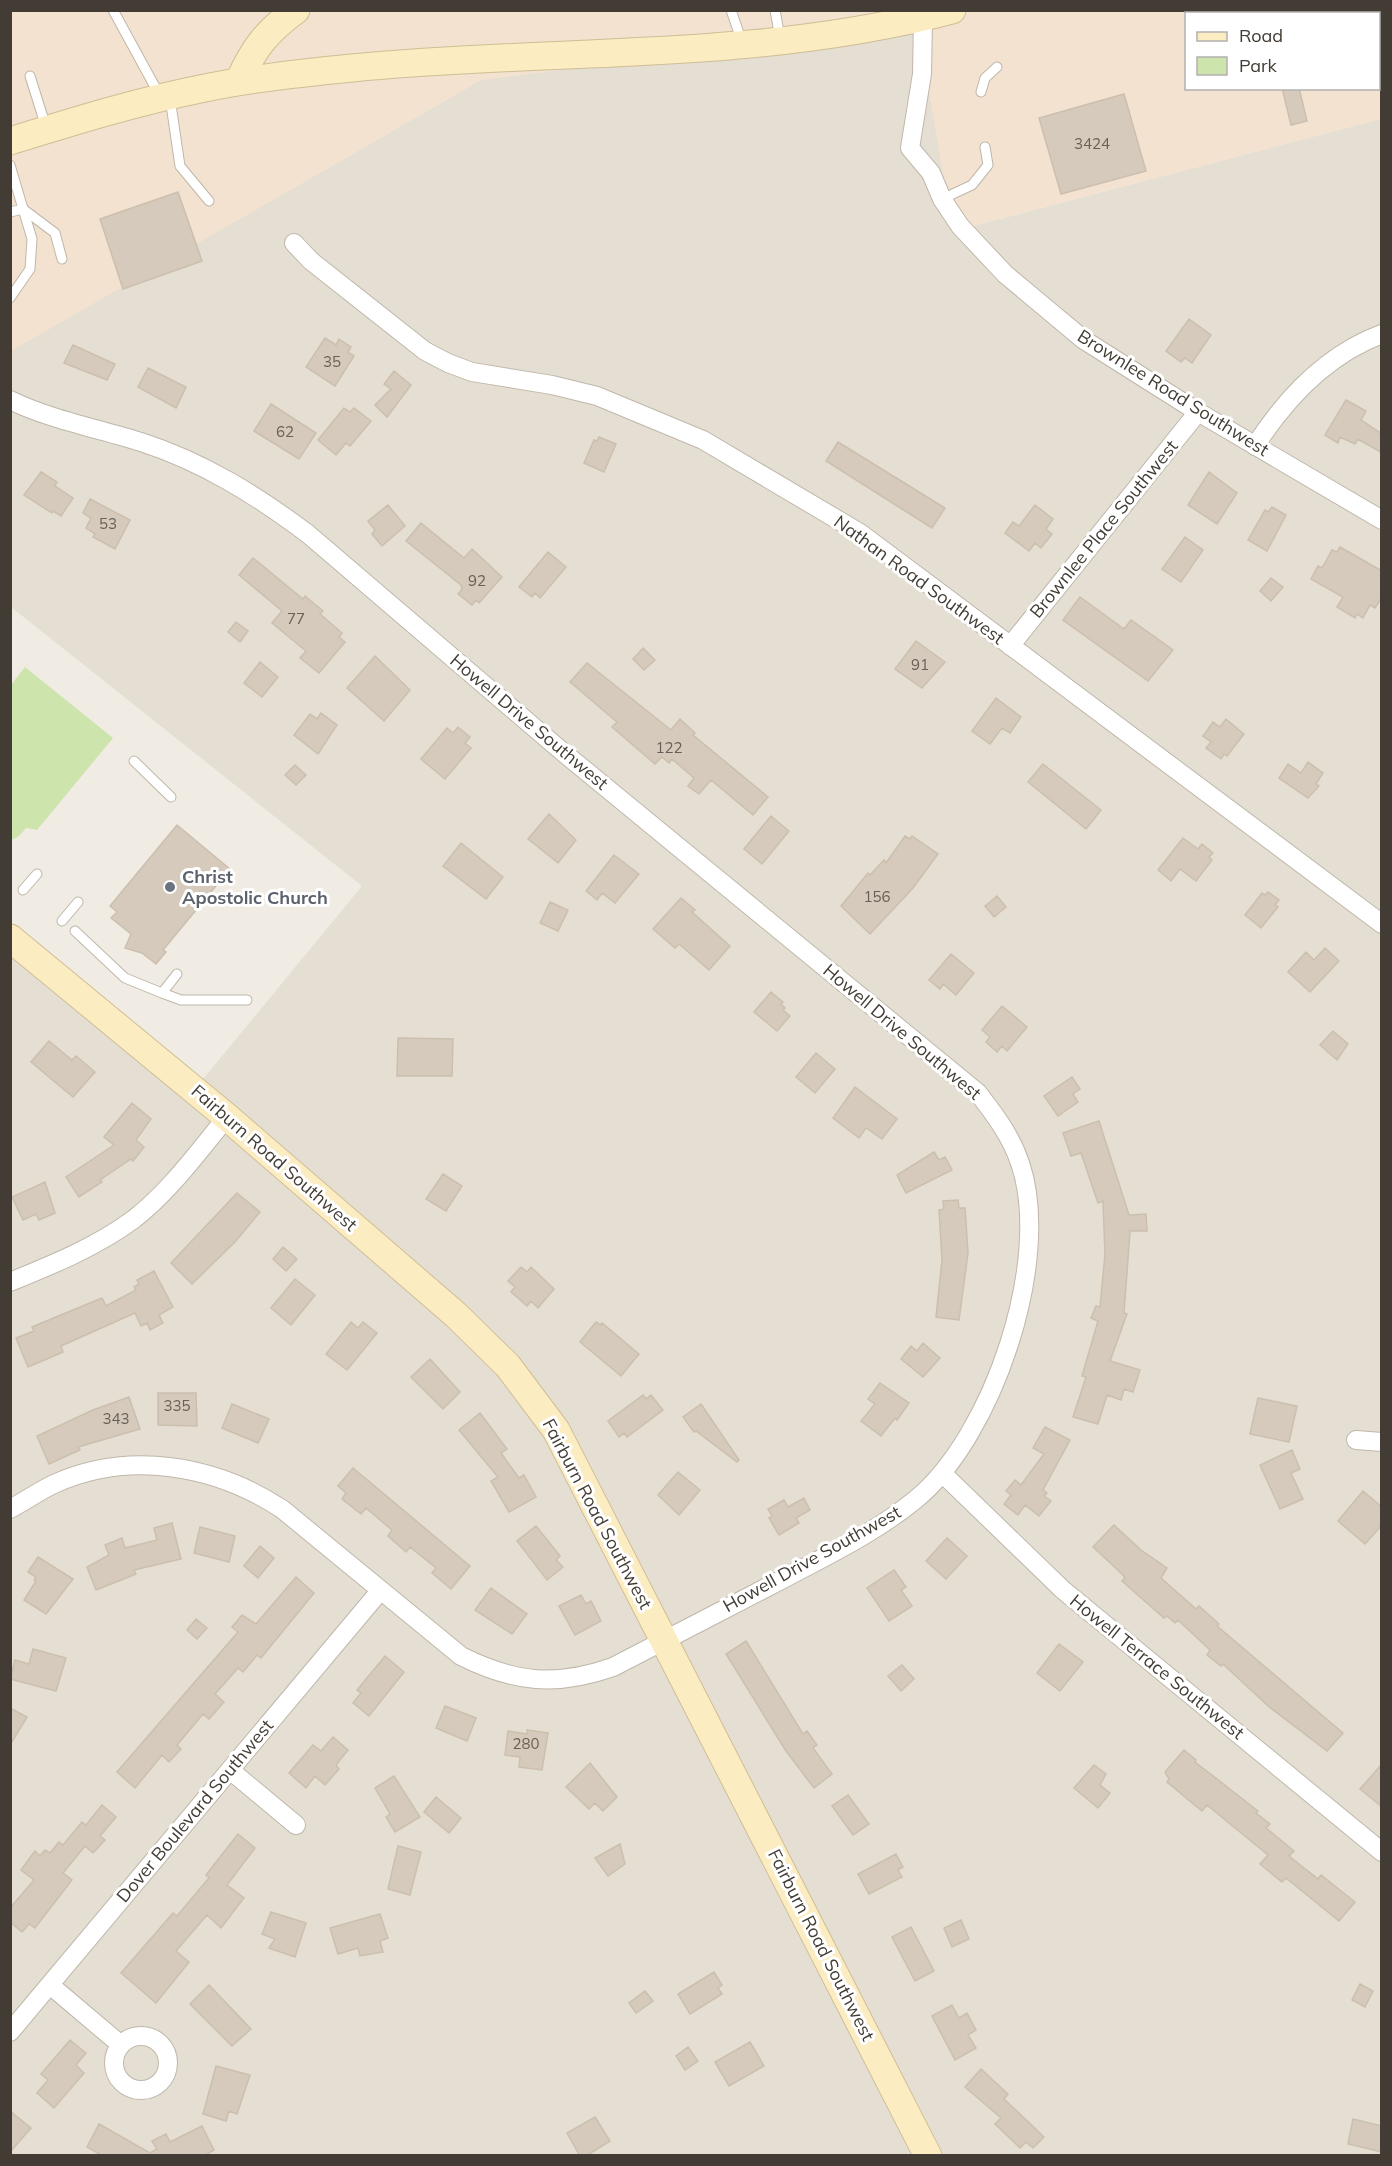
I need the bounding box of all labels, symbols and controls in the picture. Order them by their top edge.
legend [1185,12,1380,90]
text: Road [1239,24,1283,47]
text: Park [1239,54,1278,77]
house number: 3424 [1074,134,1110,153]
street label: Brownlee Road Southwest [1073,324,1273,461]
house number: 35 [323,352,341,371]
house number: 62 [276,422,294,441]
street label: Brownlee Place Southwest [1025,435,1183,622]
street label: Nathan Road Southwest [830,510,1009,649]
house number: 53 [99,514,117,533]
house number: 92 [468,571,486,590]
house number: 77 [287,609,305,628]
street label: Howell Drive Southwest [445,649,613,795]
house number: 91 [911,655,929,674]
house number: 122 [655,738,683,757]
place label: Christ Apostolic Church [182,865,328,909]
marker: Christ Apostolic Church [163,880,177,894]
house number: 156 [863,887,891,906]
street label: Howell Drive Southwest [818,959,986,1105]
street label: Fairburn Road Southwest [187,1079,362,1236]
house number: 335 [163,1396,191,1415]
house number: 343 [102,1409,130,1428]
street label: Fairburn Road Southwest [537,1415,657,1613]
street label: Howell Drive Southwest [719,1500,905,1617]
street label: Howell Terrace Southwest [1065,1589,1249,1744]
street label: Dover Boulevard Southwest [111,1714,278,1907]
house number: 280 [512,1734,540,1753]
street label: Fairburn Road Southwest [763,1845,880,2045]

